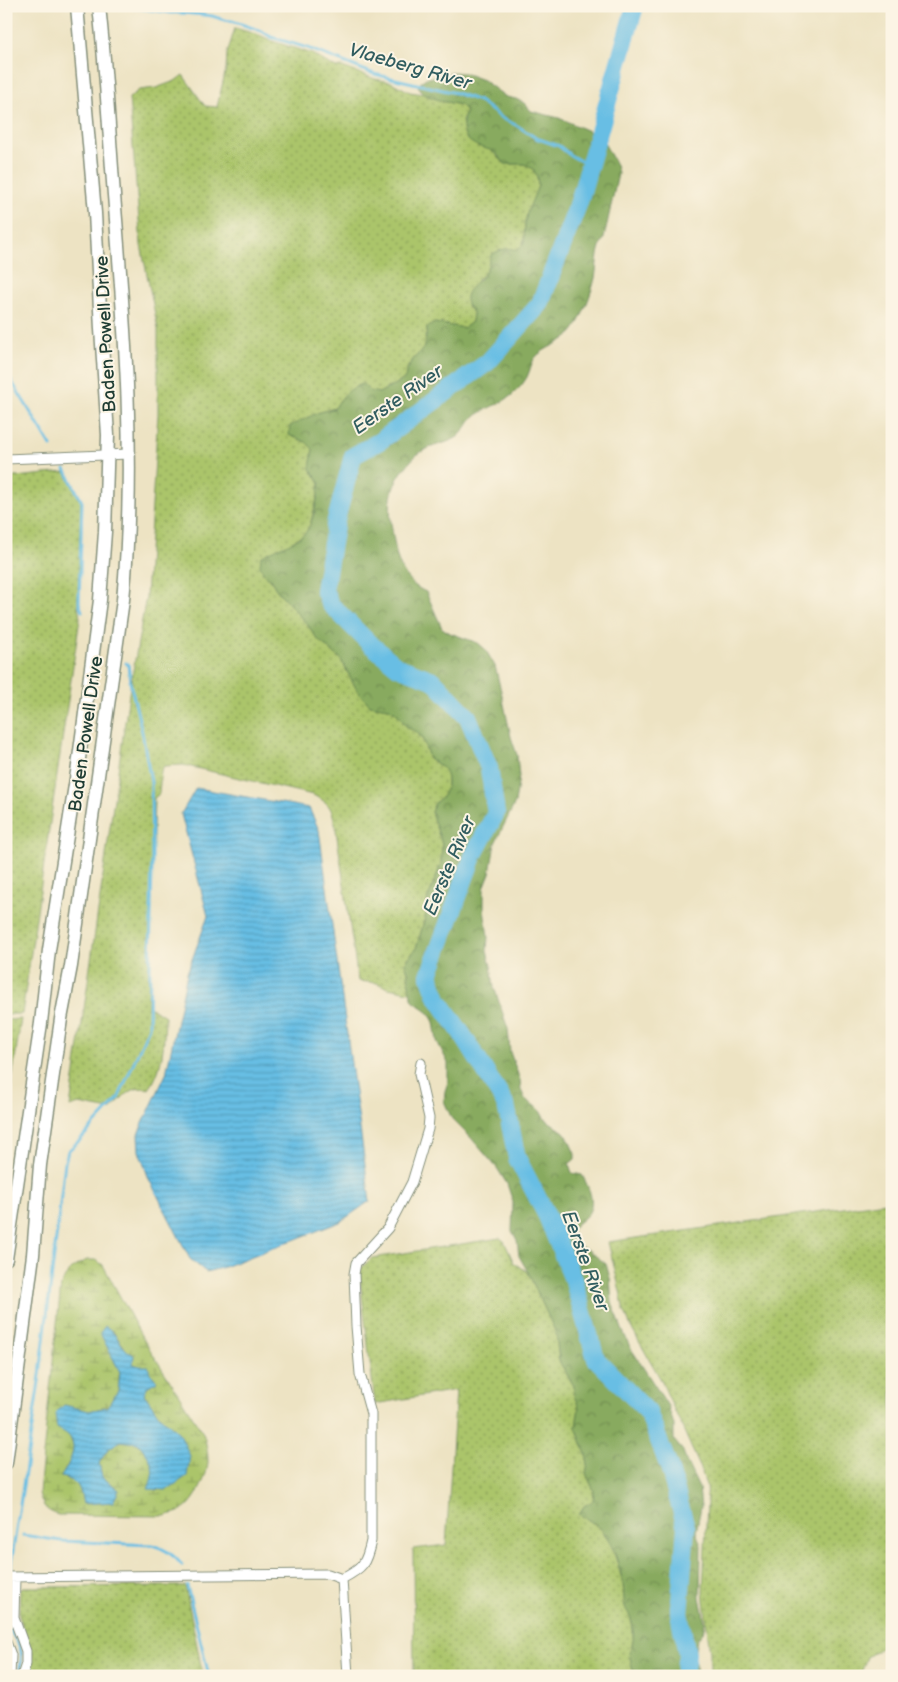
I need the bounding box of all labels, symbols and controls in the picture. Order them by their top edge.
water label: Vlaeberg River [346,39,475,96]
street label: Baden Powell Drive [91,255,121,413]
water label: Eerste River [348,360,449,440]
street label: Baden Powell Drive [65,654,107,813]
water label: Eerste River [419,812,482,919]
water label: Eerste River [556,1208,614,1315]

